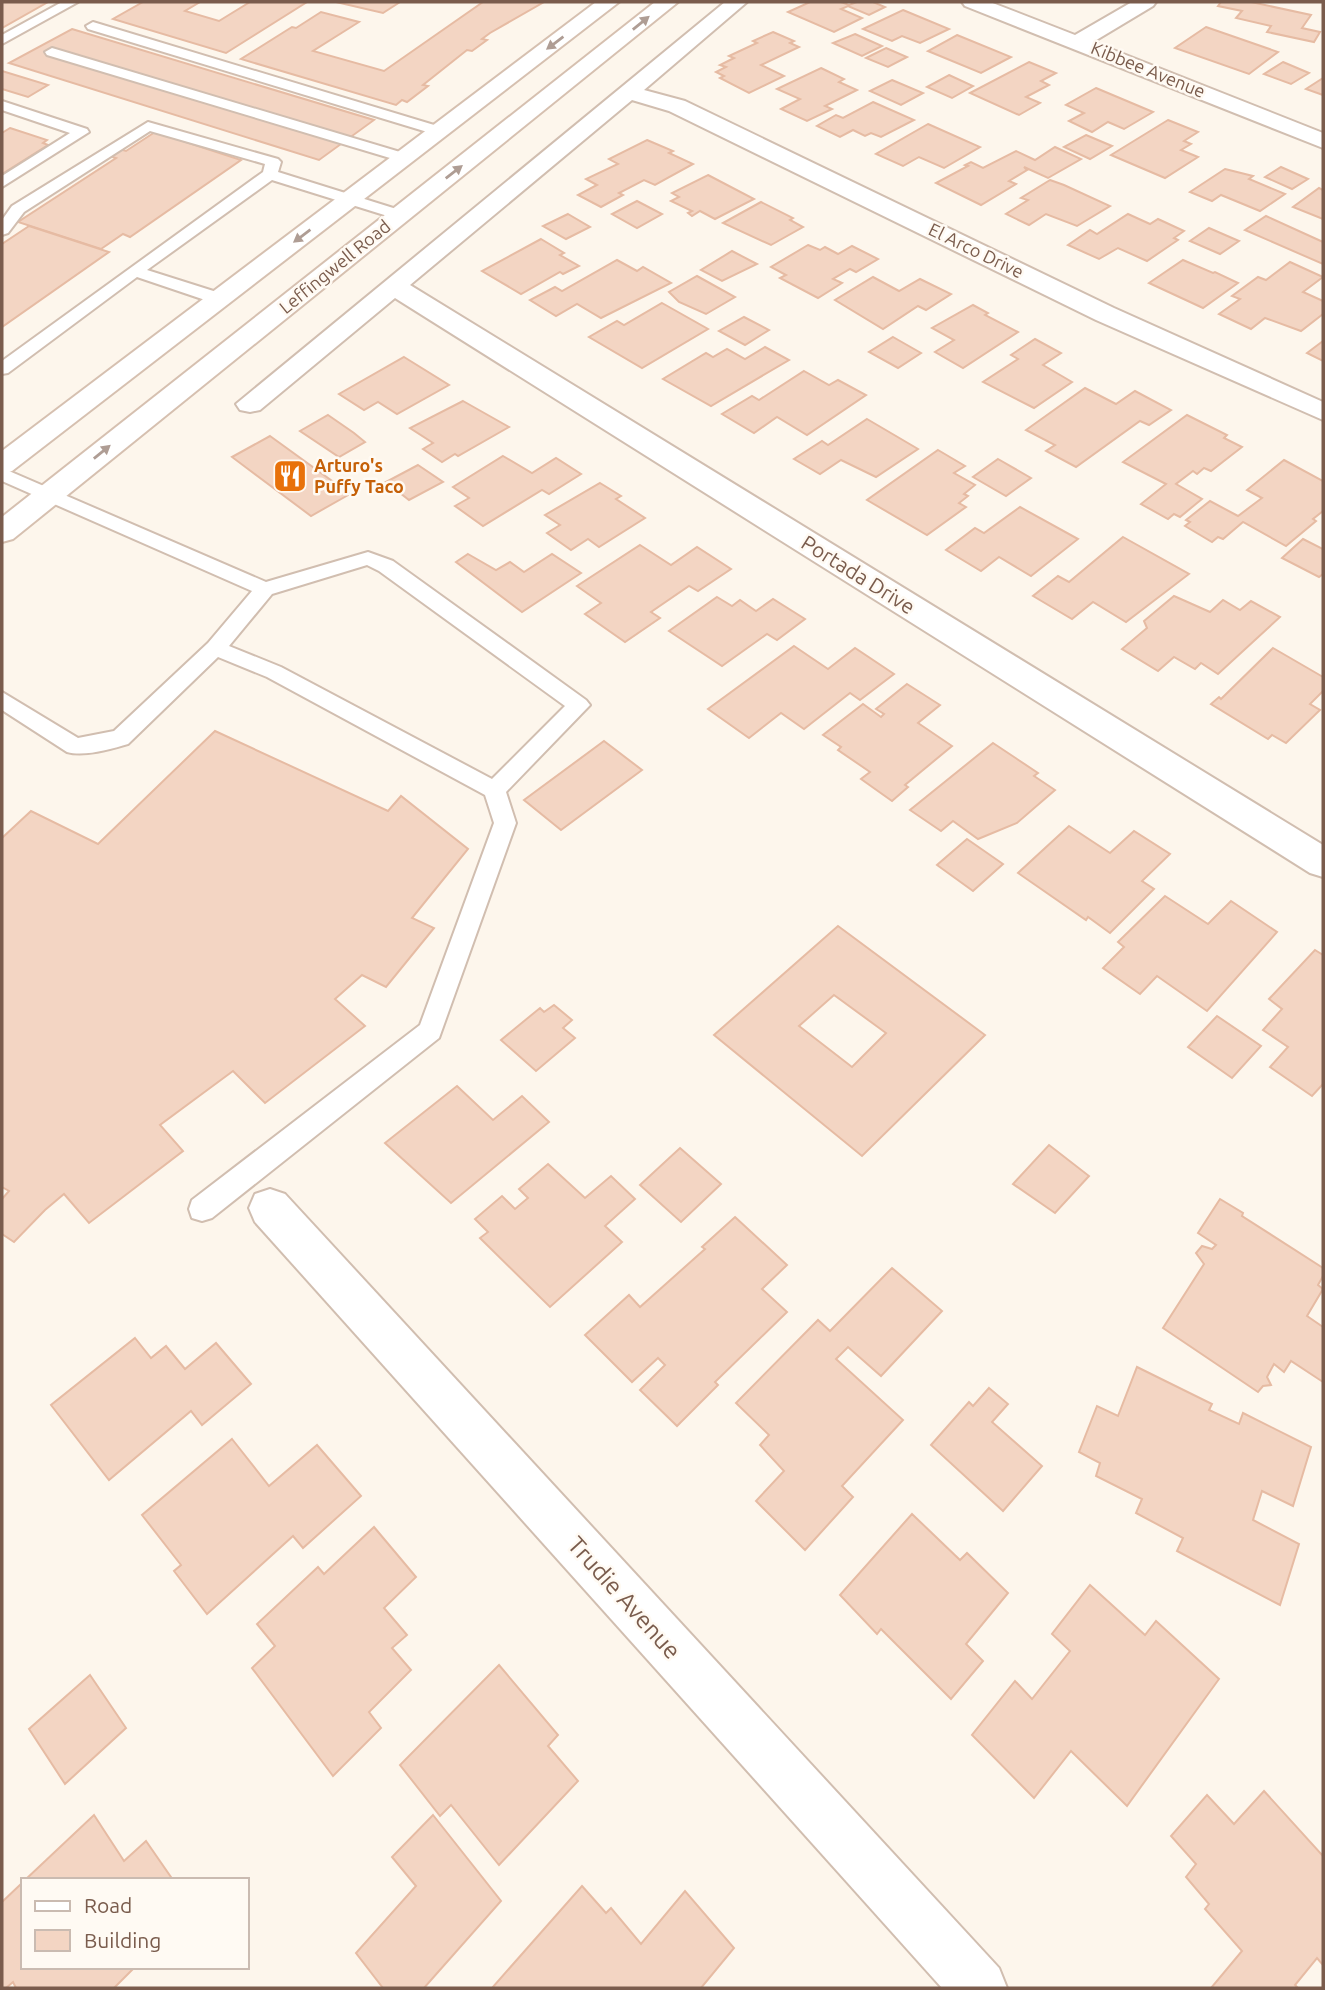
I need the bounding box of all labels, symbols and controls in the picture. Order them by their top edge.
one-way arrow [631,16,649,31]
one-way arrow [546,36,564,50]
street label: Kibbee Avenue [1088,37,1208,101]
one-way arrow [445,165,462,180]
street label: Leffingwell Road [275,215,394,317]
street label: El Arco Drive [926,219,1027,282]
one-way arrow [294,228,312,243]
one-way arrow [93,444,111,459]
place label: Arturo's Puffy Taco [314,455,404,496]
restaurant icon: Arturo's Puffy Taco [271,457,309,495]
street label: Portada Drive [797,530,920,619]
street label: Trudie Avenue [563,1531,686,1664]
legend [21,1878,248,1969]
text: Road [84,1893,132,1917]
text: Building [84,1928,161,1952]

